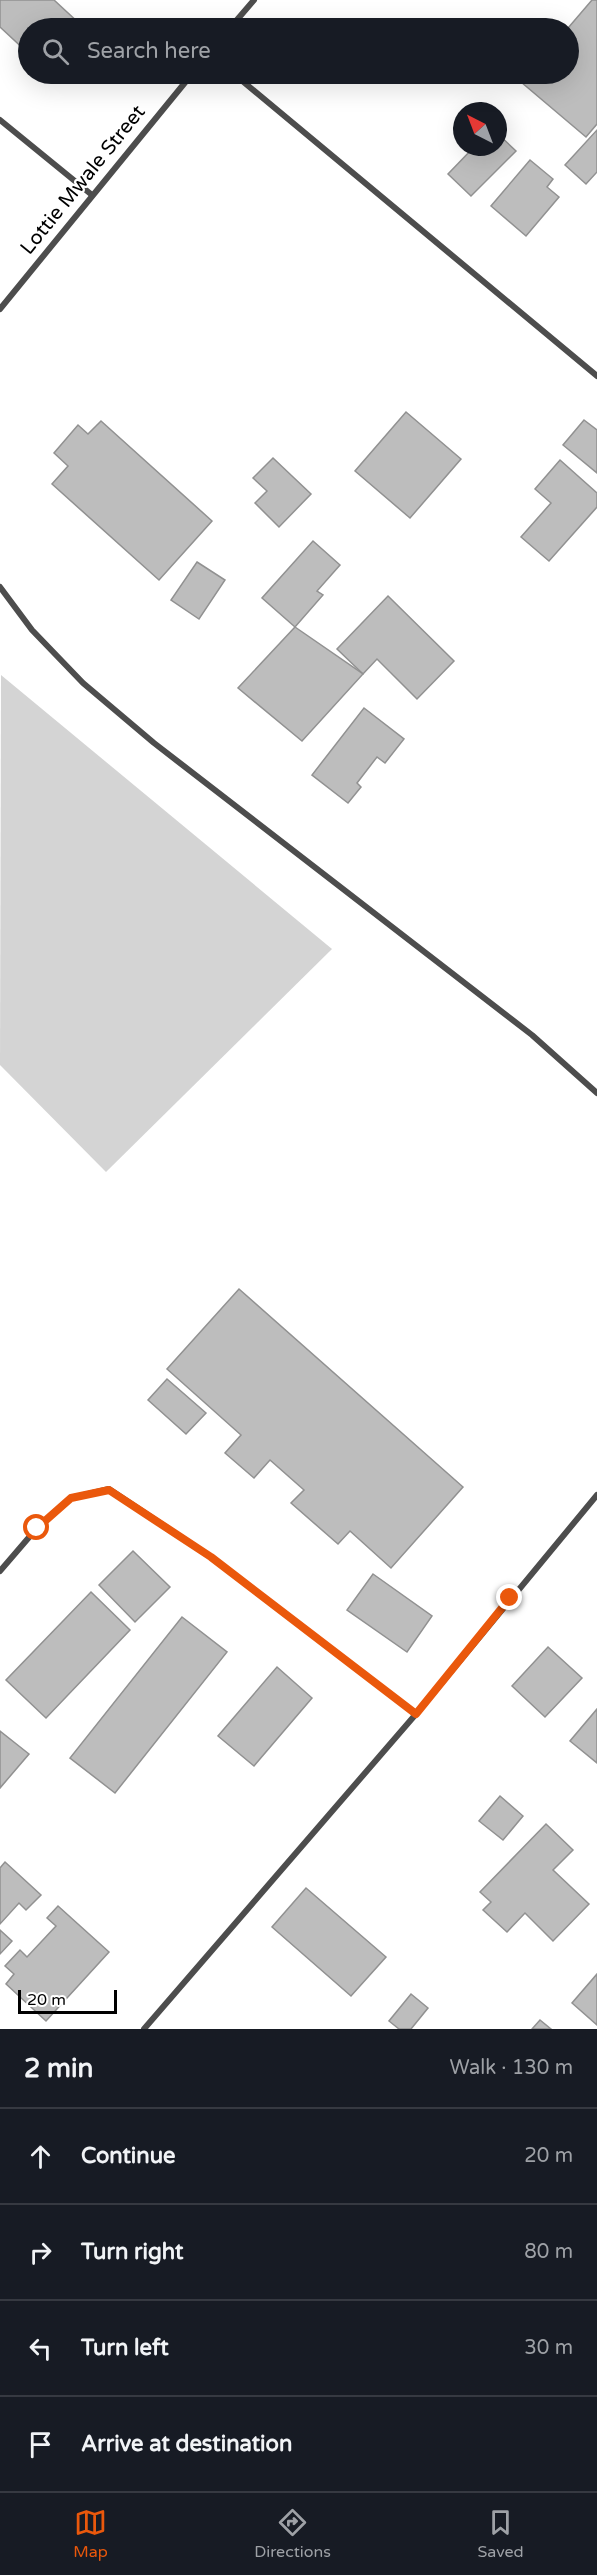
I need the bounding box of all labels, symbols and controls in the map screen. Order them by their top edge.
search box [18,18,579,84]
icon: search [39,35,72,68]
text: Search here [87,38,211,64]
street label: Lottie Mwale Street [15,100,151,259]
north arrow [453,102,507,156]
route start [23,1514,49,1540]
route end [496,1584,522,1610]
scale bar [18,1987,117,2014]
text: 20 m [27,1990,66,2010]
text: 2 min [24,2053,93,2084]
text: Walk · 130 m [450,2056,573,2080]
icon: ahead [24,2140,57,2173]
text: Continue [81,2143,176,2169]
text: 20 m [524,2144,573,2168]
icon: right [24,2236,57,2269]
text: Turn right [81,2239,183,2265]
text: 80 m [524,2240,573,2264]
icon: left [24,2332,57,2365]
text: Turn left [81,2335,169,2361]
text: 30 m [524,2336,573,2360]
icon: arrive [24,2428,57,2461]
text: Arrive at destination [81,2431,292,2457]
tab: Map [73,2506,108,2562]
tab: Directions [254,2506,331,2562]
tab: Saved [477,2506,524,2562]

